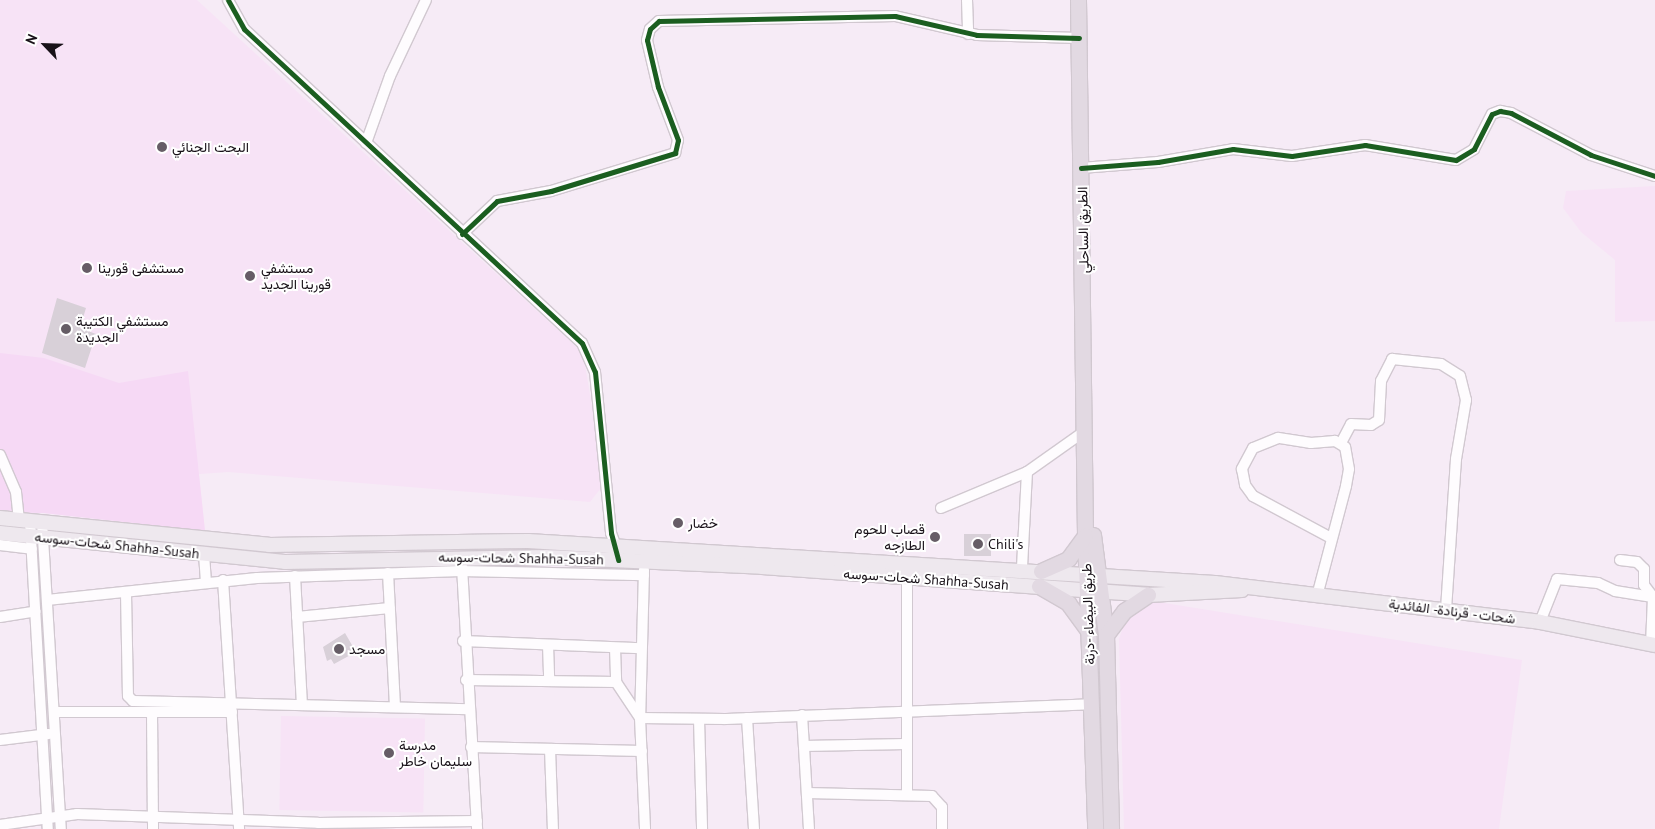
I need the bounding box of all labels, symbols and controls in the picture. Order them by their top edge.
north arrow [20,20,70,70]
text: N [21,31,41,47]
place label: البحت الجنائي [172,139,249,155]
marker: البحت الجنائي [156,141,168,153]
street label: الطريق الساحلي [1074,187,1092,273]
place label: مستشفى قورينا [98,260,184,276]
place label: مستشفي قورينا الجديد [261,260,331,292]
marker: مستشفى قورينا [80,261,94,275]
marker: مستشفي قورينا الجديد [243,269,257,283]
place label: مستشفي الكتيبة الجديدة [76,313,169,346]
marker: مستشفي الكتيبة الجديدة [60,323,72,335]
place label: خضار [688,515,718,531]
marker: خضار [672,517,684,529]
place label: قصاب للحوم الطازجه [854,521,925,554]
street label: شحات-سوسه Shahha-Susah [34,528,200,562]
marker: قصاب للحوم الطازجه [929,531,941,543]
place label: Chili's [988,536,1023,552]
marker: Chili's [972,538,984,550]
street label: شحات-سوسه Shahha-Susah [438,548,604,568]
street label: طريق البيضاء -درنة [1078,562,1098,666]
street label: شحات-سوسه Shahha-Susah [843,565,1009,593]
street label: شحات - قرنادة- الفائدية [1386,595,1518,627]
place label: مسجد [349,641,385,657]
marker: مسجد [333,643,345,655]
place label: مدرسة سليمان خاطر [399,737,472,770]
marker: مدرسة سليمان خاطر [383,747,395,759]

